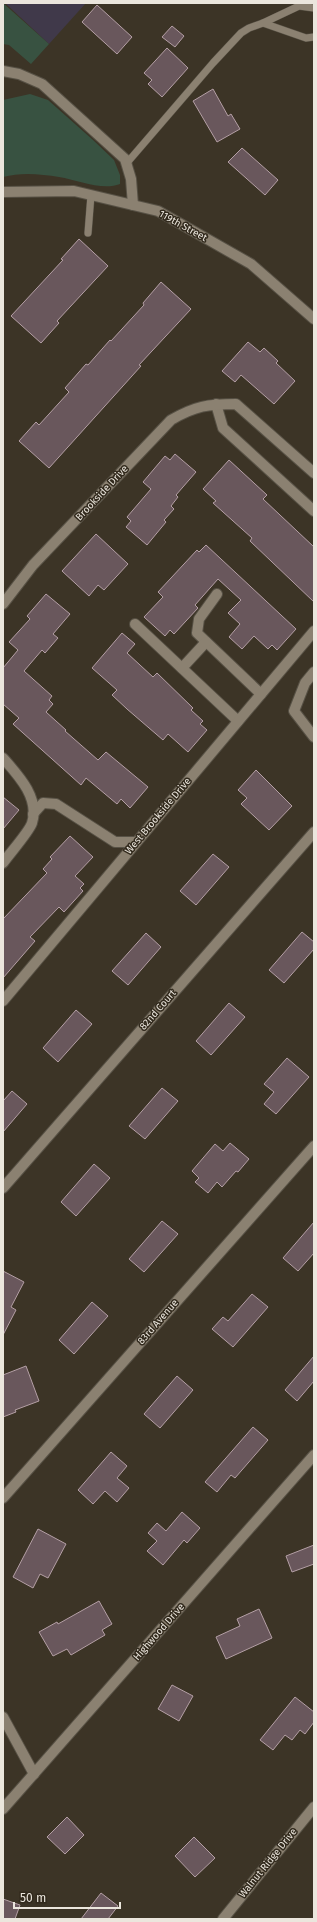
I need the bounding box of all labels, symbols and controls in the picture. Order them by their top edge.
street label: 119th Street [157,208,209,244]
street label: Brookside Drive [73,463,131,523]
street label: West Brookside Drive [123,775,193,857]
street label: 82nd Court [137,987,179,1033]
street label: 83rd Avenue [135,1297,181,1347]
street label: Highwood Drive [131,1601,187,1663]
street label: Walnut Ridge Drive [236,1826,300,1900]
scale bar [14,1884,120,1910]
text: 50 m [20,1891,46,1905]

